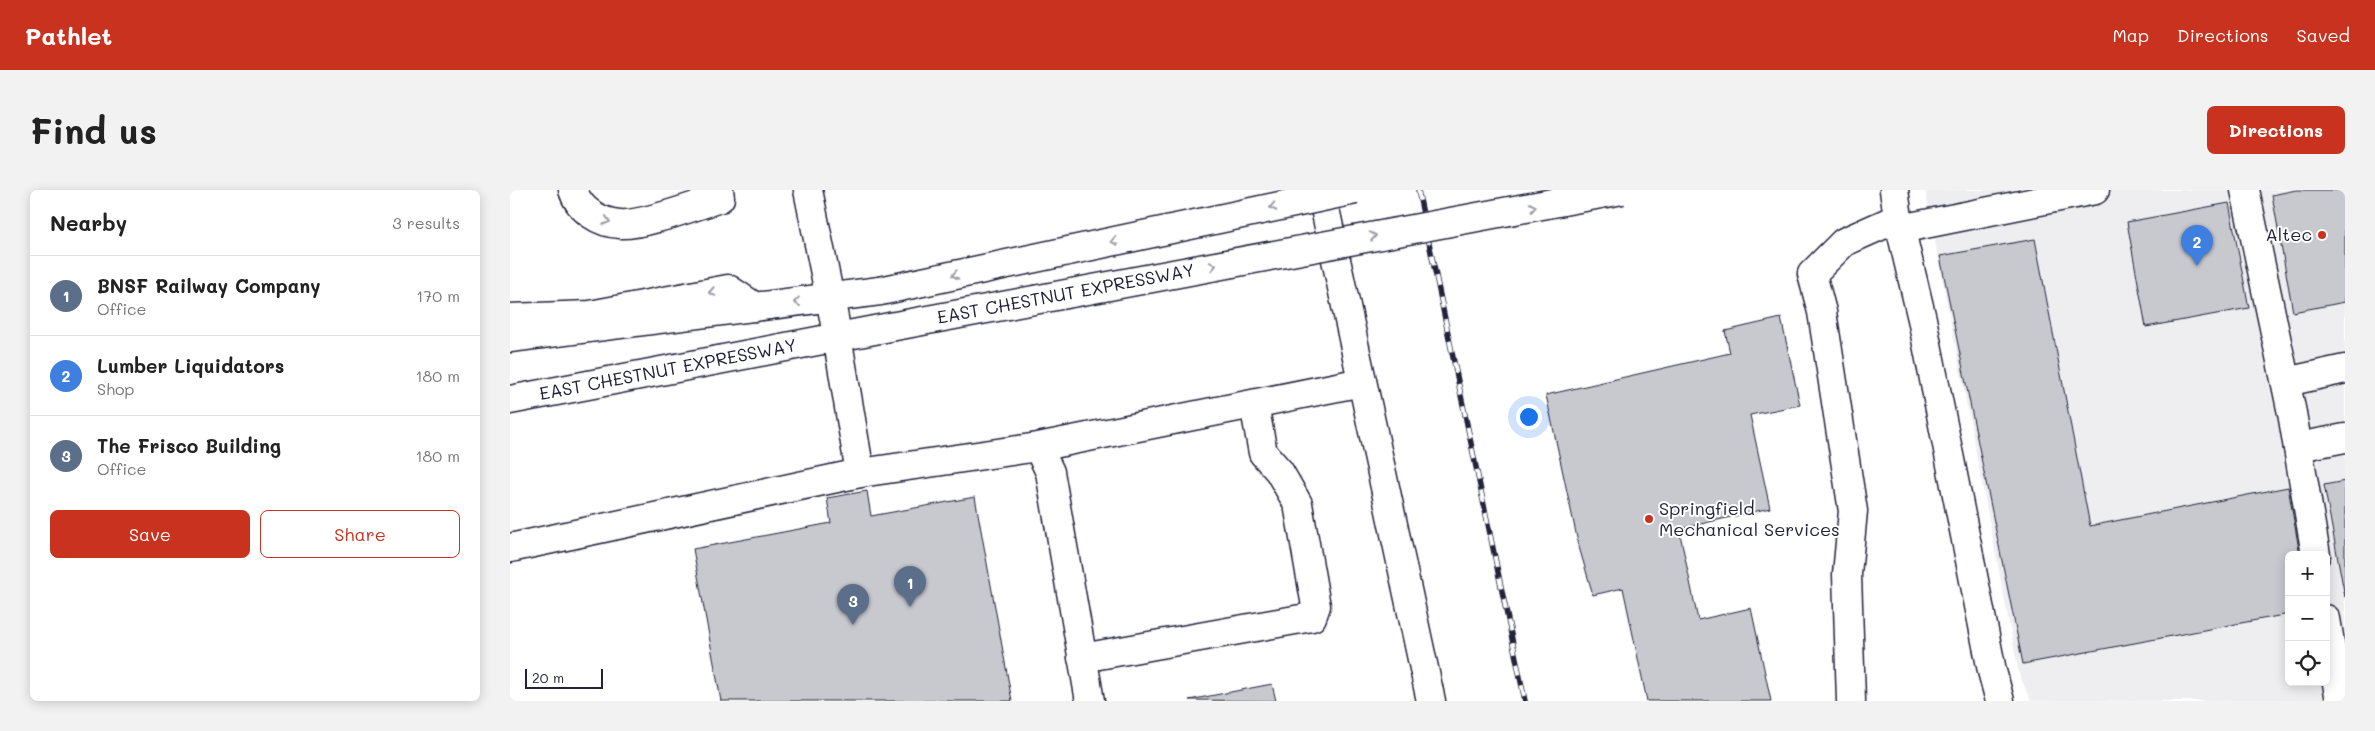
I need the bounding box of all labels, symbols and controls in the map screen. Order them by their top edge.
text: Pathlet [25,20,112,51]
text: Map [2112,23,2149,47]
text: Directions [2177,23,2269,47]
text: Saved [2297,23,2350,47]
button: Directions [2207,106,2345,154]
text: Find us [30,107,157,153]
one-way arrow [1269,202,1278,212]
one-way arrow [1529,202,1537,212]
text: Nearby [50,209,127,236]
text: 3 results [392,212,460,233]
one-way arrow [603,215,611,225]
place label: Altec [2265,222,2312,246]
pin: 2 [2181,225,2213,266]
marker: Altec [2316,229,2328,241]
one-way arrow [1369,232,1378,242]
one-way arrow [1110,235,1119,246]
street label: EAST CHESTNUT EXPRESSWAY [935,257,1197,329]
one-way arrow [1209,262,1218,272]
one-way arrow [951,269,960,280]
text: BNSF Railway Company [97,273,321,298]
text: 1 [62,285,70,306]
text: 170 m [416,285,460,306]
one-way arrow [708,286,717,296]
one-way arrow [793,296,801,307]
text: Office [97,298,146,319]
street label: EAST CHESTNUT EXPRESSWAY [537,332,799,405]
text: Lumber Liquidators [97,353,284,378]
text: 2 [62,365,70,386]
text: 180 m [415,365,460,386]
text: Shop [97,378,134,399]
your location [1516,404,1542,430]
text: The Frisco Building [97,433,281,458]
text: 3 [61,445,71,466]
text: 180 m [415,445,460,466]
text: Office [97,458,146,479]
place label: Springfield Mechanical Services [1659,496,1840,541]
button: Save [50,510,250,558]
button: Share [260,510,460,558]
marker: Springfield Mechanical Services [1643,513,1655,525]
map controls [2285,551,2330,686]
button: + [2285,551,2330,596]
pin: 1 [894,566,926,607]
pin: 3 [837,584,869,625]
button: − [2285,596,2330,641]
button: locate [2285,641,2330,686]
scale bar [525,666,602,689]
text: 20 m [532,668,564,687]

